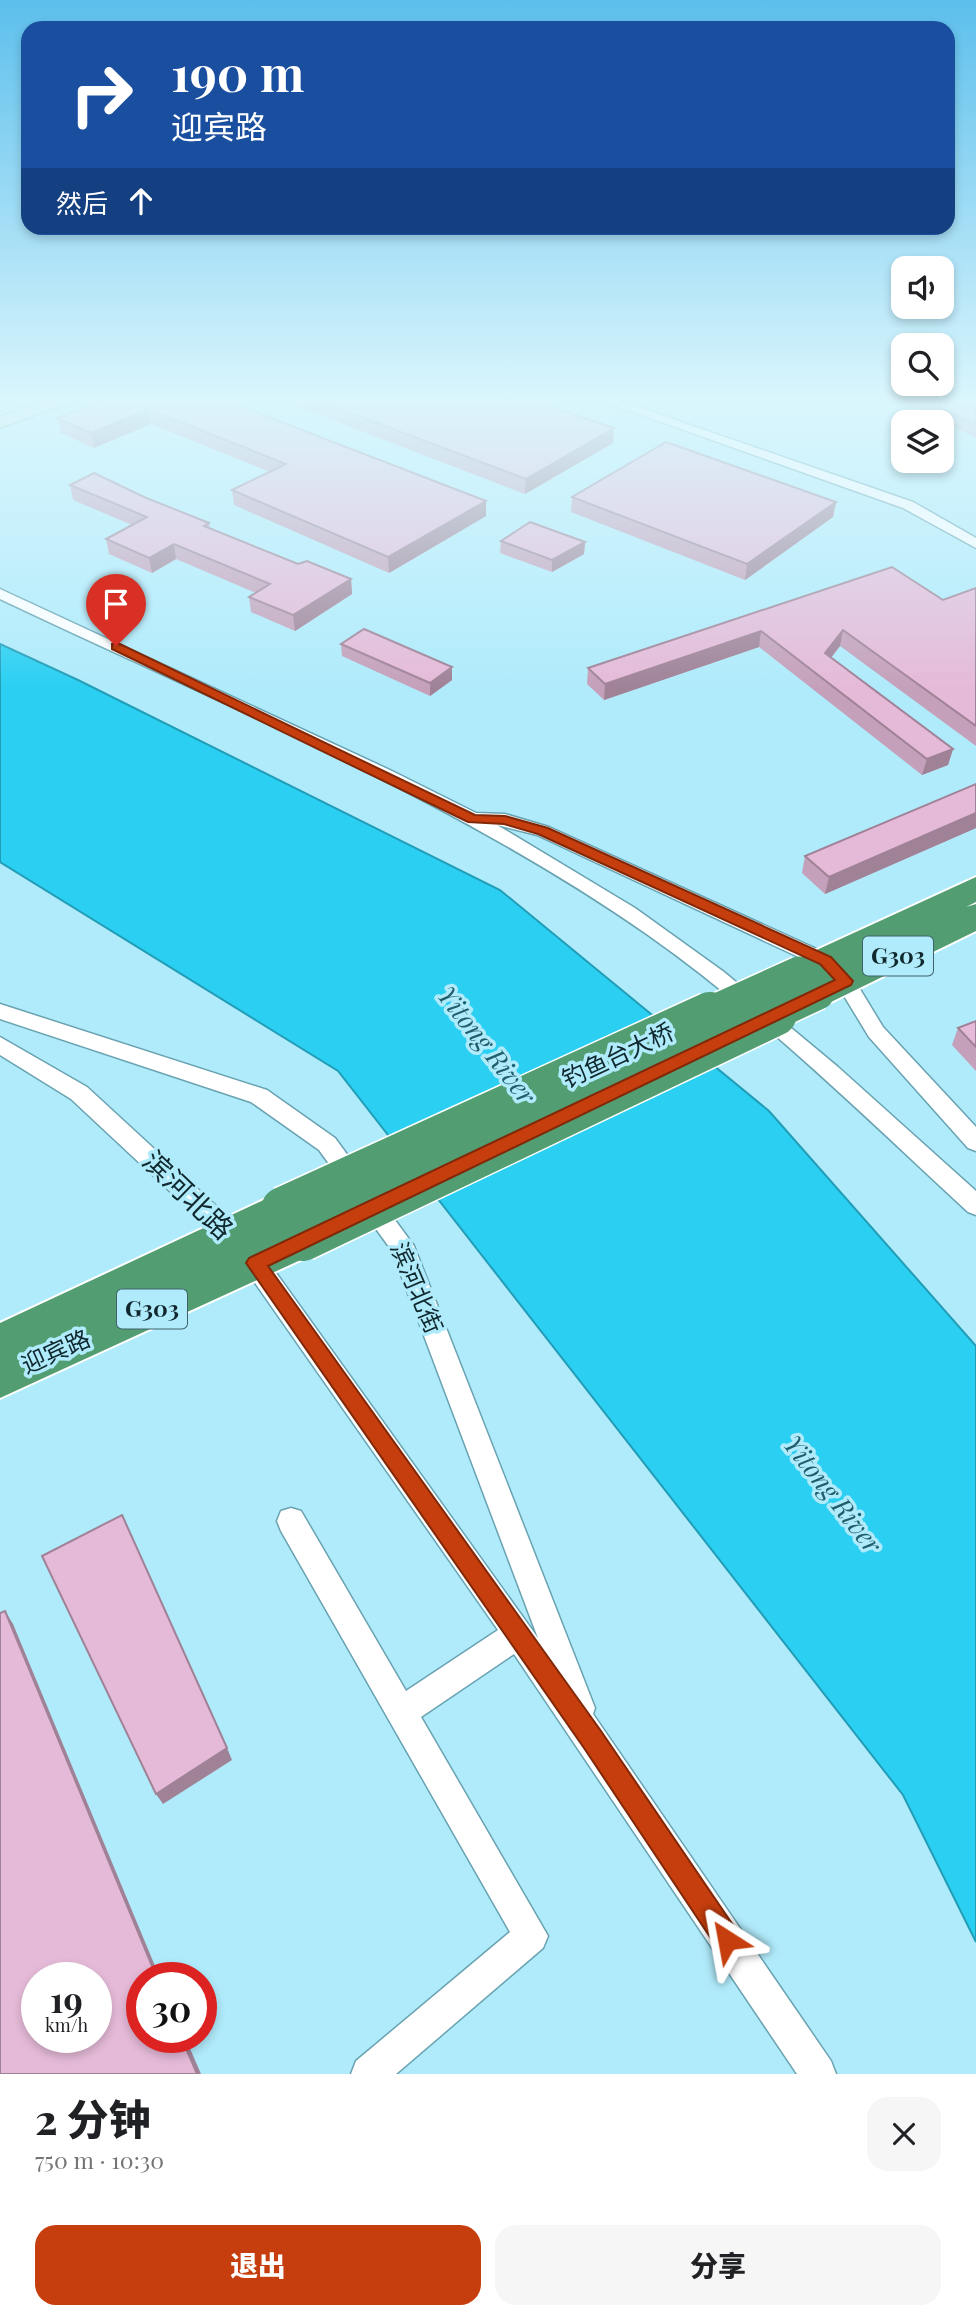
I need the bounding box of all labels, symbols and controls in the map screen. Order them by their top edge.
text: 190 m [171,39,304,104]
icon: right [56,49,147,140]
text: 迎宾路 [171,104,267,147]
icon: ahead [122,182,160,220]
text: 然后 [56,185,108,220]
map controls [891,256,954,473]
button: sound [891,256,954,319]
button: search [891,333,954,396]
button: layers [891,410,954,473]
pin [86,574,146,646]
icon: arrive [97,585,135,623]
road number: G303 [863,937,933,976]
water label: Yitong River [430,978,545,1111]
street label: 钓鱼台大桥 [556,1014,678,1094]
street label: 滨河北路 [136,1142,242,1246]
street label: 滨河北街 [384,1237,451,1338]
road number: G303 [117,1290,187,1328]
street label: 迎宾路 [16,1321,95,1379]
water label: Yitong River [776,1427,891,1560]
position arrow [690,1903,764,1977]
speed limit sign: 30 [126,1962,217,2053]
text: 19 [50,1975,83,2022]
text: km/h [45,2013,88,2037]
text: 2 分钟 [35,2090,151,2146]
button: close [867,2097,941,2171]
text: 750 m · 10:30 [35,2144,164,2175]
button: 退出 [35,2225,481,2305]
button: 分享 [495,2225,941,2305]

